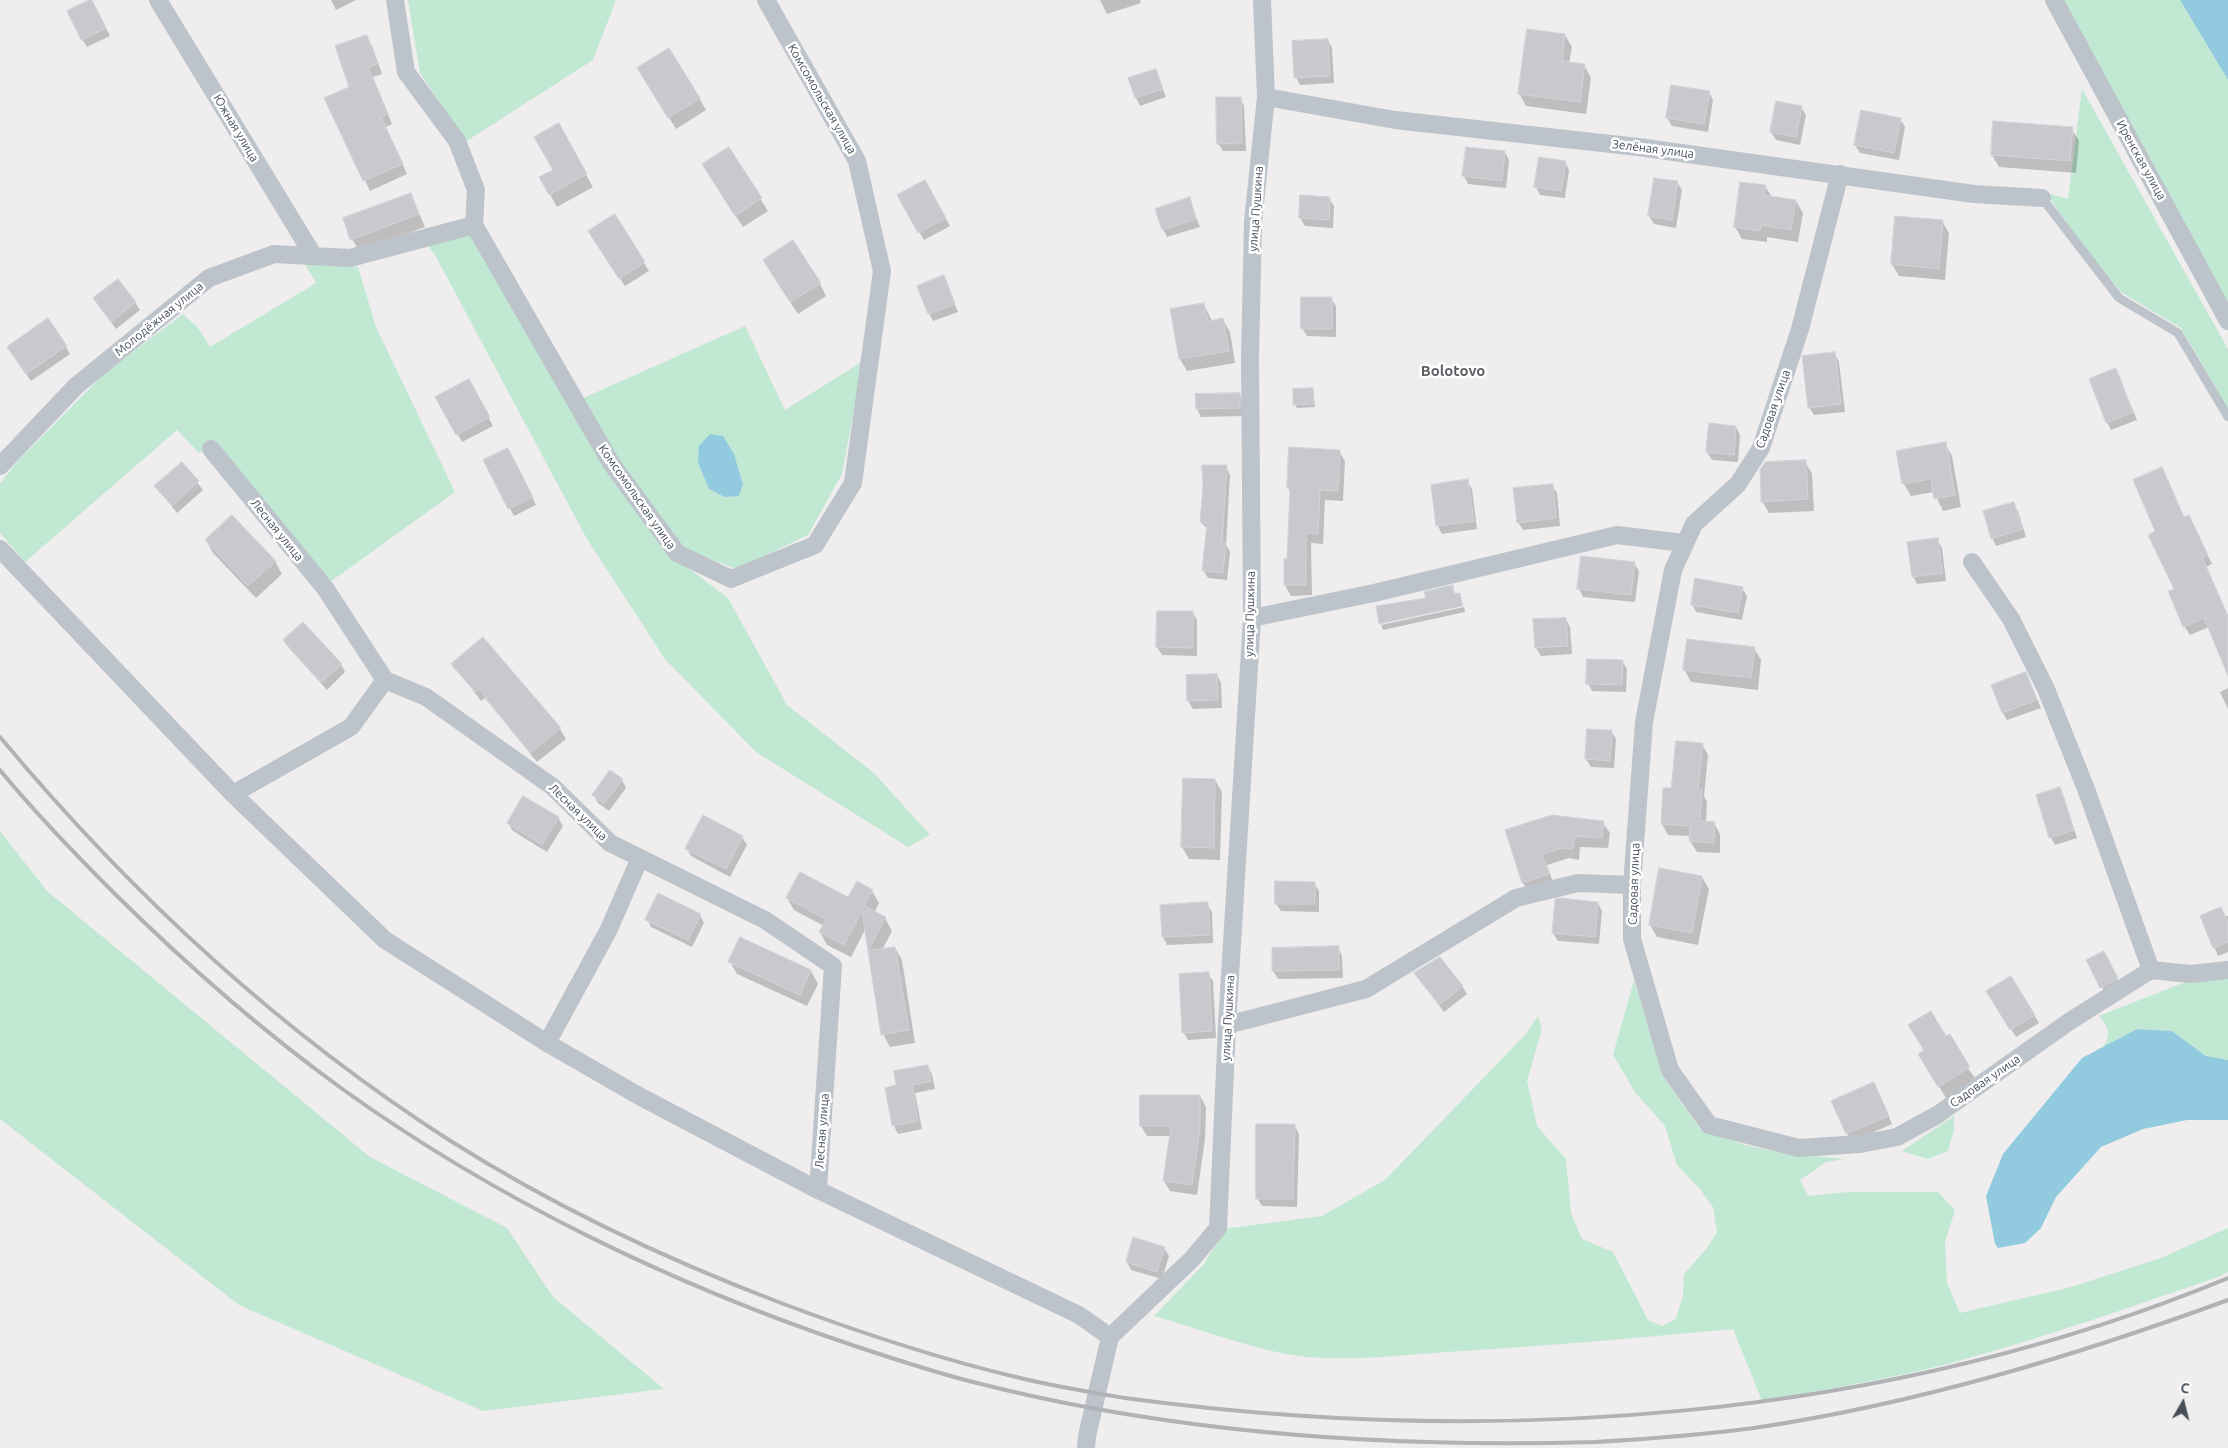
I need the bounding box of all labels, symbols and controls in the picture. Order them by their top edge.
street label: Комсомольская улица [785,42,859,156]
street label: Южная улица [210,92,262,164]
street label: Иренская улица [2113,118,2169,202]
street label: Зелёная улица [1611,137,1695,161]
street label: улица Пушкина [1246,166,1266,252]
street label: Молодёжная улица [112,279,206,359]
district label: Bolotovo [1421,362,1485,380]
street label: Садовая улица [1753,368,1793,450]
street label: Комсомольская улица [595,442,679,552]
street label: Лесная улица [248,496,306,564]
street label: улица Пушкина [1242,571,1258,657]
street label: Лесная улица [546,781,610,843]
street label: Садовая улица [1625,843,1643,925]
street label: улица Пушкина [1219,975,1237,1061]
street label: Садовая улица [1947,1051,2023,1111]
street label: Лесная улица [812,1093,832,1169]
north arrow [2158,1378,2208,1428]
text: С [2180,1380,2191,1397]

